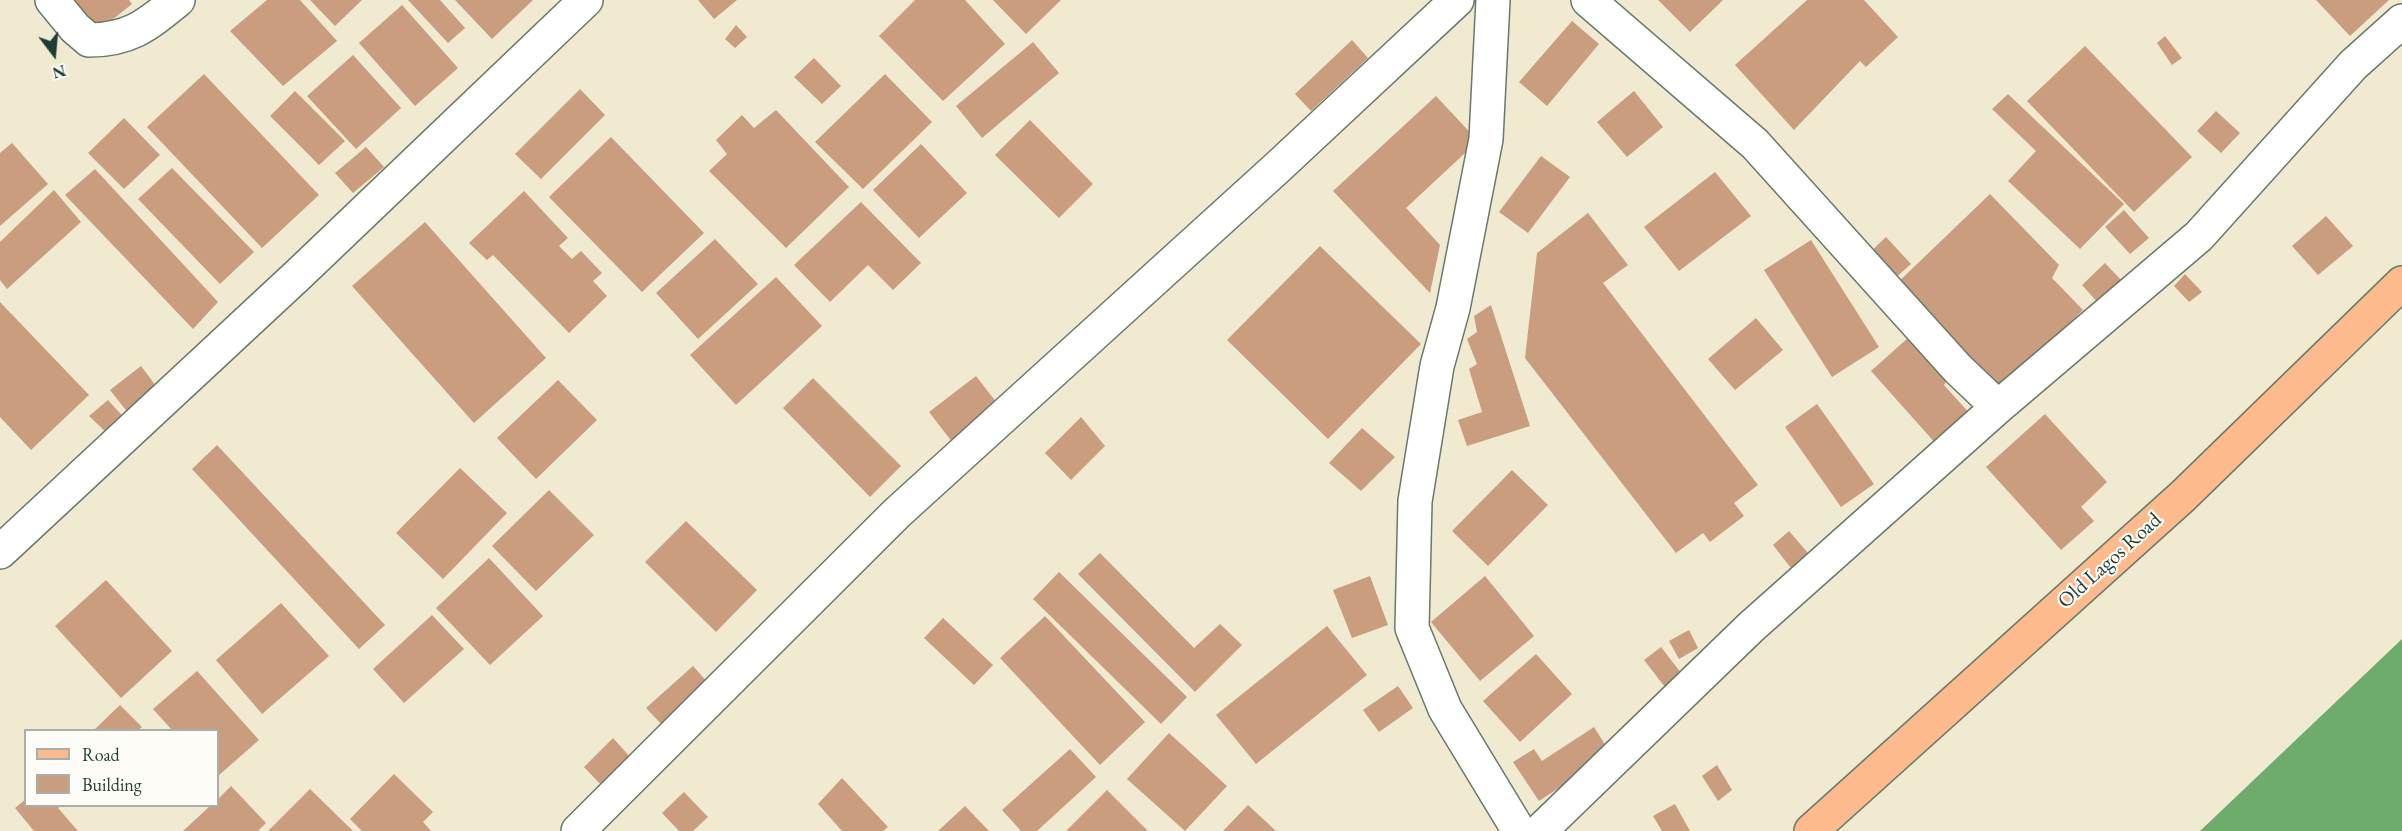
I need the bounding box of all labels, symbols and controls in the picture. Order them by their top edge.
north arrow [24,24,84,84]
text: N [50,60,68,84]
street label: Old Lagos Road [2053,508,2167,614]
legend [24,729,219,807]
text: Road [82,743,120,766]
text: Building [82,773,142,796]

